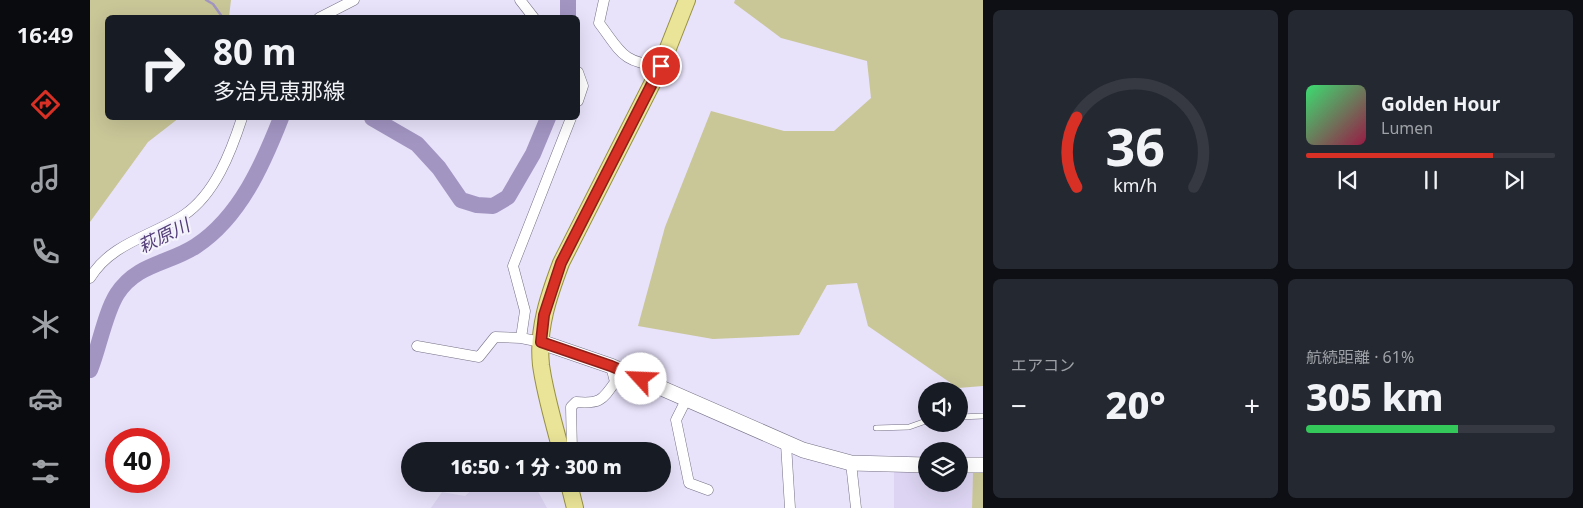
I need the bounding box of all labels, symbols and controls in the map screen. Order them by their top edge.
text: 16:49 [17,19,73,49]
text: 80 m [213,28,296,75]
icon: right [130,35,195,100]
pin [640,45,682,87]
icon: arrive [647,52,675,80]
text: 多治見恵那線 [213,75,345,105]
icon: directions [28,87,63,122]
text: Golden Hour [1381,91,1500,117]
text: 36 [1106,110,1165,181]
text: Lumen [1381,117,1433,139]
icon: music [28,161,63,196]
icon: previous [1334,166,1362,194]
icon: pause [1417,166,1445,194]
icon: next [1500,166,1528,194]
text: km/h [1114,173,1157,197]
water label: 萩原川 [134,212,195,258]
icon: phone [28,234,63,269]
icon: climate [28,307,63,342]
text: 航続距離 · 61% [1306,346,1414,368]
position arrow [614,352,666,404]
text: エアコン [1011,354,1075,376]
text: 305 km [1306,370,1444,422]
text: 20° [1105,378,1166,430]
icon: car [28,381,63,416]
map controls [918,382,968,492]
button: sound [918,382,968,432]
text: − [1011,386,1027,424]
text: + [1244,386,1260,424]
speed limit sign: 40 [105,428,170,493]
button: layers [918,442,968,492]
icon: filters [28,454,63,489]
text: 16:50 · 1 分 · 300 m [450,454,622,480]

